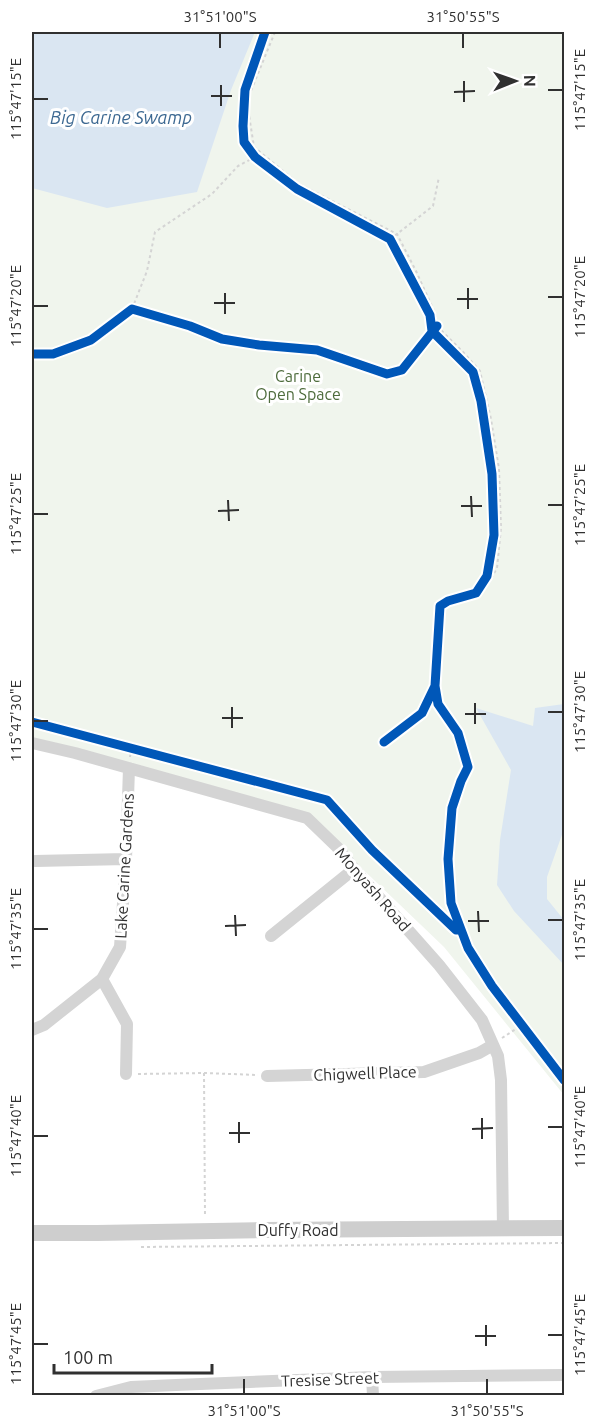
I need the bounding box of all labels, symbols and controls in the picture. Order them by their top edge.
text: 31°51'00"S [183,8,257,25]
text: 31°50'55"S [426,8,500,25]
text: 115°47'15"E [571,49,588,131]
north arrow [485,51,545,111]
text: 115°47'15"E [7,58,24,140]
text: N [521,75,539,87]
water label: Big Carine Swamp [50,107,192,127]
text: 115°47'20"E [571,256,588,338]
text: 115°47'20"E [7,265,24,347]
park label: Carine Open Space [255,367,341,403]
text: 115°47'25"E [571,464,588,546]
text: 115°47'25"E [7,473,24,555]
text: 115°47'30"E [571,671,588,753]
text: 115°47'30"E [7,680,24,762]
street label: Lake Carine Gardens [111,793,137,939]
street label: Monyash Road [332,844,414,934]
text: 115°47'35"E [571,879,588,961]
text: 115°47'35"E [7,888,24,970]
street label: Chigwell Place [313,1062,417,1084]
text: 115°47'40"E [571,1086,588,1168]
text: 115°47'40"E [7,1095,24,1177]
street label: Duffy Road [257,1221,339,1239]
text: 115°47'45"E [571,1294,588,1376]
text: 115°47'45"E [7,1303,24,1385]
scale bar [54,1337,212,1375]
text: 100 m [63,1347,113,1367]
street label: Tresise Street [281,1368,380,1390]
text: 31°51'00"S [207,1402,281,1419]
text: 31°50'55"S [450,1402,524,1419]

